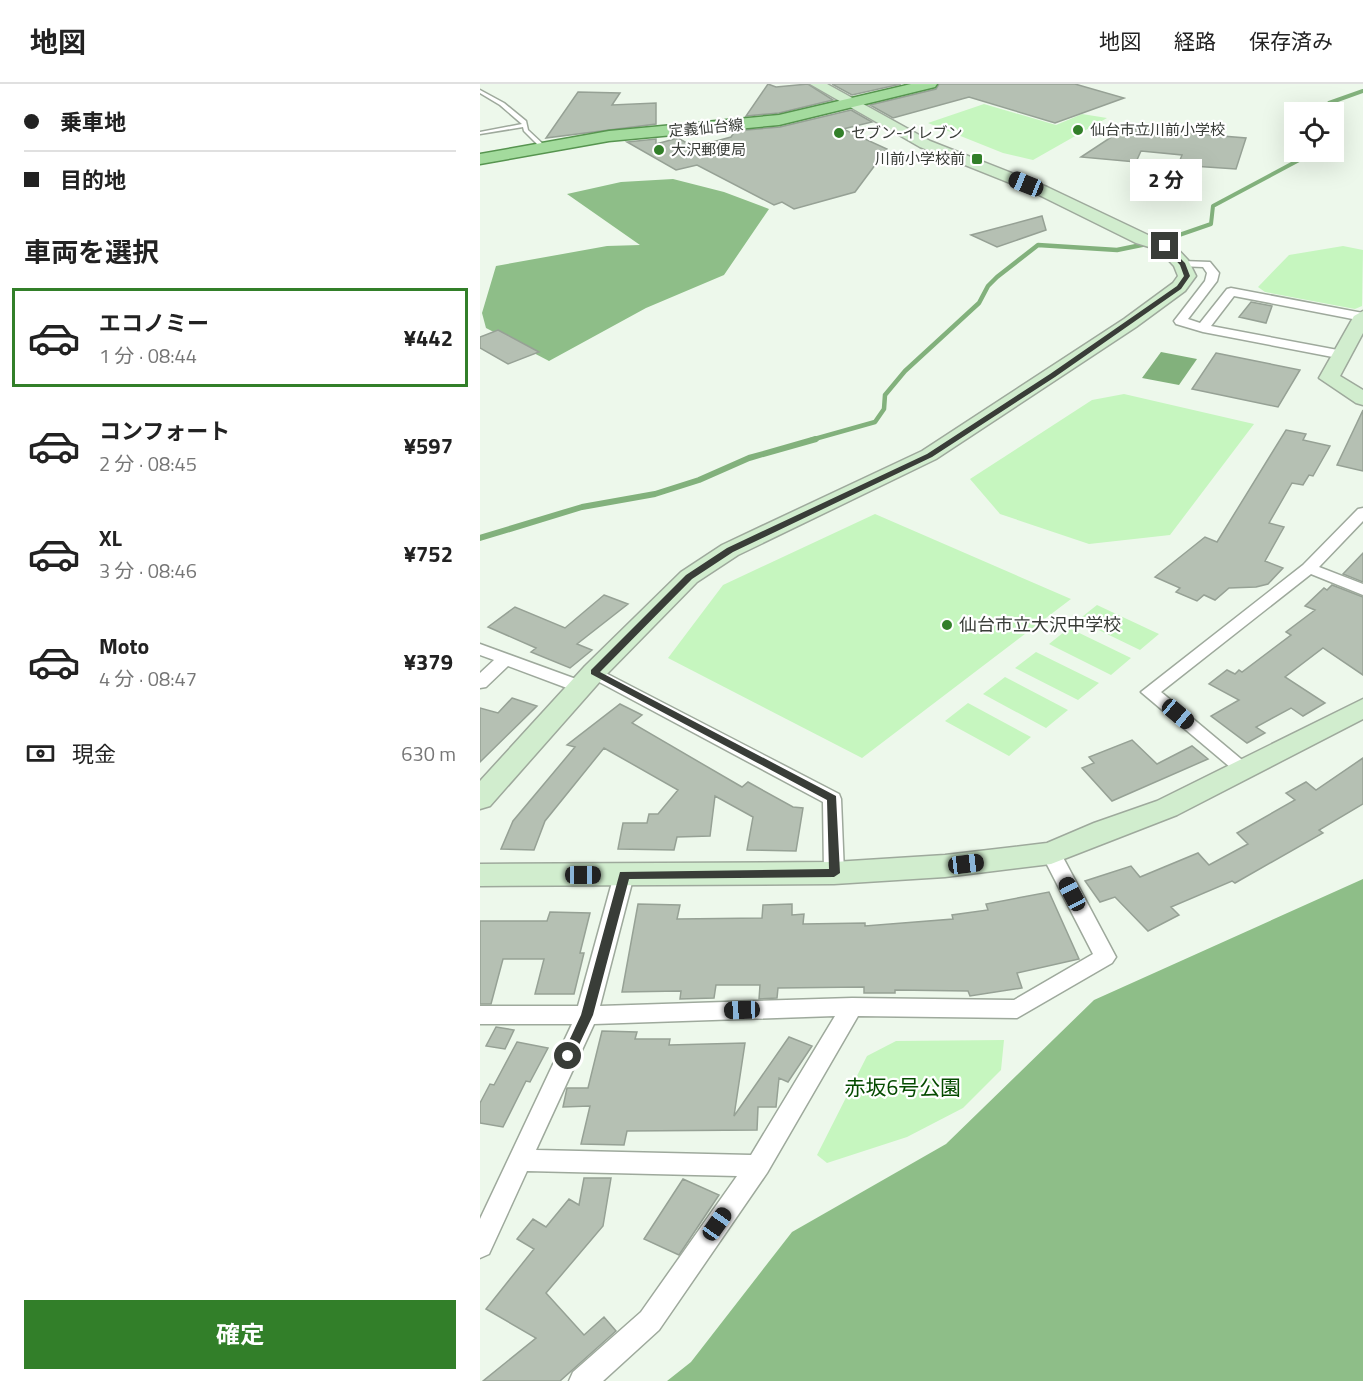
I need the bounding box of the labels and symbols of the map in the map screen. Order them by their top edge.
street label: 定義仙台線 [668,113,744,142]
place label: 仙台市立川前小学校 [1090,118,1225,141]
place label: セブン-イレブン [851,121,963,144]
marker: 仙台市立川前小学校 [1071,123,1085,137]
marker: セブン-イレブン [832,126,846,140]
place label: 大沢郵便局 [671,138,746,161]
marker: 大沢郵便局 [652,143,666,157]
place label: 川前小学校前 [875,147,965,170]
marker: 川前小学校前 [970,152,984,166]
callout: 2 分 [1129,159,1201,201]
car [1006,169,1046,199]
route end [1151,232,1178,259]
place label: 仙台市立大沢中学校 [959,611,1121,638]
marker: 仙台市立大沢中学校 [940,618,954,632]
car [1158,696,1198,732]
car [947,853,985,875]
car [565,866,601,884]
car [1056,874,1088,914]
car [724,1000,760,1020]
route start [554,1042,581,1069]
park label: 赤坂6号公園 [845,1071,961,1103]
car [699,1204,735,1244]

